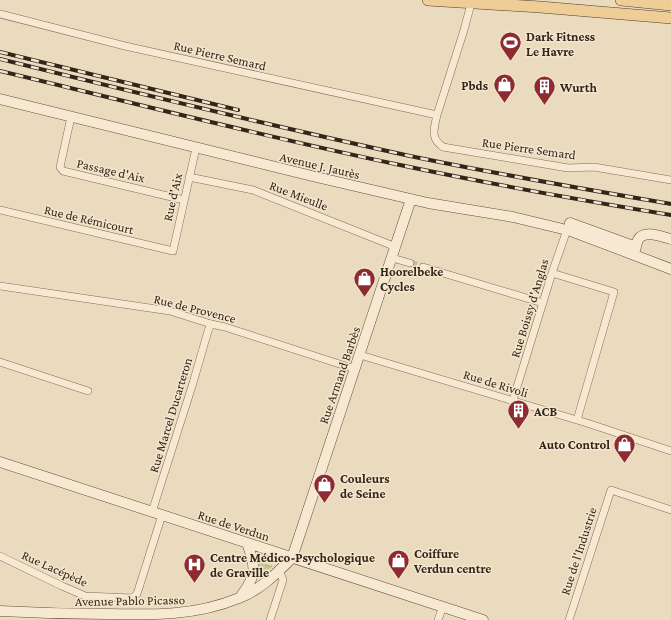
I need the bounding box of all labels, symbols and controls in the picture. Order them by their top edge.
place label: Dark Fitness Le Havre [526,29,595,59]
sports icon: Dark Fitness Le Havre [498,30,524,63]
street label: Rue Pierre Semard [172,38,268,73]
shop icon: Pbds [491,72,517,105]
building icon: Wurth [531,74,557,107]
place label: Pbds [461,78,488,93]
place label: Wurth [559,80,597,95]
street label: Rue Pierre Semard [481,135,577,163]
street label: Avenue J. Jaurès [278,149,361,182]
street label: Passage d'Aix [75,155,146,186]
street label: Rue d'Aix [160,172,185,223]
street label: Rue Mieulle [267,177,330,214]
street label: Rue de Rémicourt [43,202,136,237]
street label: Rue Boissy d'Anglas [507,257,552,359]
place label: Hoorelbeke Cycles [380,264,443,294]
shop icon: Hoorelbeke Cycles [352,265,378,298]
street label: Rue de Provence [152,291,238,326]
street label: Rue Armand Barbès [316,324,363,426]
street label: Rue Marcel Ducarteron [146,356,195,474]
street label: Rue de Rivoli [462,367,531,401]
building icon: ACB [505,398,531,431]
place label: ACB [533,404,558,419]
shop icon: Auto Control [612,431,638,464]
place label: Auto Control [538,437,610,452]
place label: Couleurs de Seine [340,471,390,501]
shop icon: Couleurs de Seine [312,472,338,505]
street label: Rue de l'Industrie [557,505,600,597]
street label: Rue de Verdun [196,507,272,544]
place label: Coiffure Verdun centre [413,546,491,576]
street label: Rue Lacépède [19,547,90,590]
shop icon: Coiffure Verdun centre [386,547,412,580]
place label: Centre Médico-Psychologique de Graville [210,550,375,580]
hospital icon: Centre Médico-Psychologique de Graville [181,551,207,584]
street label: Avenue Pablo Picasso [75,592,185,609]

